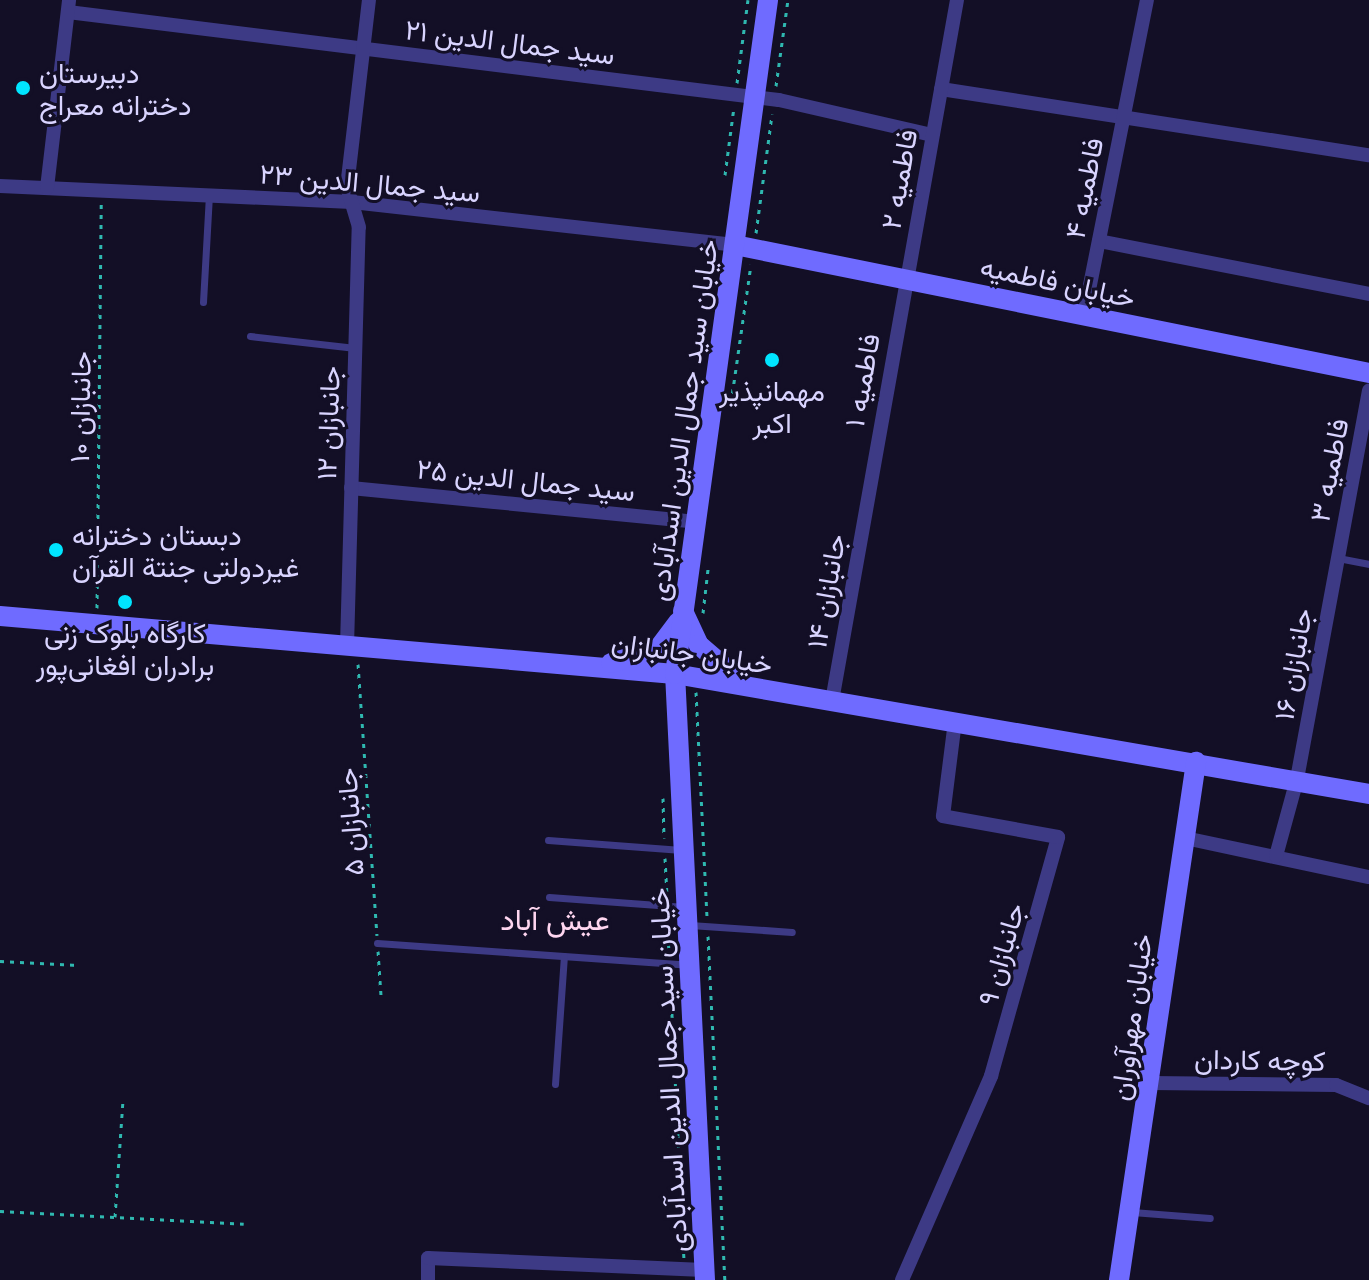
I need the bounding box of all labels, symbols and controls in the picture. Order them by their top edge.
street label: سید جمال الدین ۲۱ [403,11,617,71]
place label: دبیرستان دخترانه معراج [39,55,191,121]
marker: دبیرستان دخترانه معراج [14,79,32,97]
street label: فاطمیه ۲ [873,126,923,232]
street label: فاطمیه ۴ [1057,135,1109,241]
street label: سید جمال الدین ۲۳ [258,156,482,208]
street label: خیابان سید جمال الدین اسدآبادی [640,237,724,603]
street label: خیابان فاطمیه [978,248,1138,314]
street label: فاطمیه ۱ [836,331,886,429]
street label: جانبازان ۱۰ [61,351,97,463]
marker: مهمانپذیر اکبر [763,351,781,369]
street label: جانبازان ۱۲ [308,365,346,481]
place label: مهمانپذیر اکبر [719,373,825,439]
street label: فاطمیه ۳ [1302,415,1354,525]
street label: سید جمال الدین ۲۵ [415,451,637,507]
place label: دبستان دخترانه غیردولتی جنتة القرآن [72,517,299,583]
street label: جانبازان ۱۴ [798,531,852,651]
marker: دبستان دخترانه غیردولتی جنتة القرآن [47,541,65,559]
marker: کارگاه بلوک زنی برادران افغانی‌پور [116,593,134,611]
street label: جانبازان ۱۶ [1266,605,1318,723]
place label: کارگاه بلوک زنی برادران افغانی‌پور [36,615,214,681]
street label: خیابان جانبازان [609,624,775,680]
street label: جانبازان ۵ [328,767,370,877]
street label: خیابان سید جمال الدین اسدآبادی [641,887,693,1253]
street label: جانبازان ۹ [969,899,1031,1009]
district label: عیش آباد [500,901,610,937]
street label: خیابان مهرآوران [1102,932,1158,1102]
street label: کوچه کاردان [1194,1041,1326,1077]

